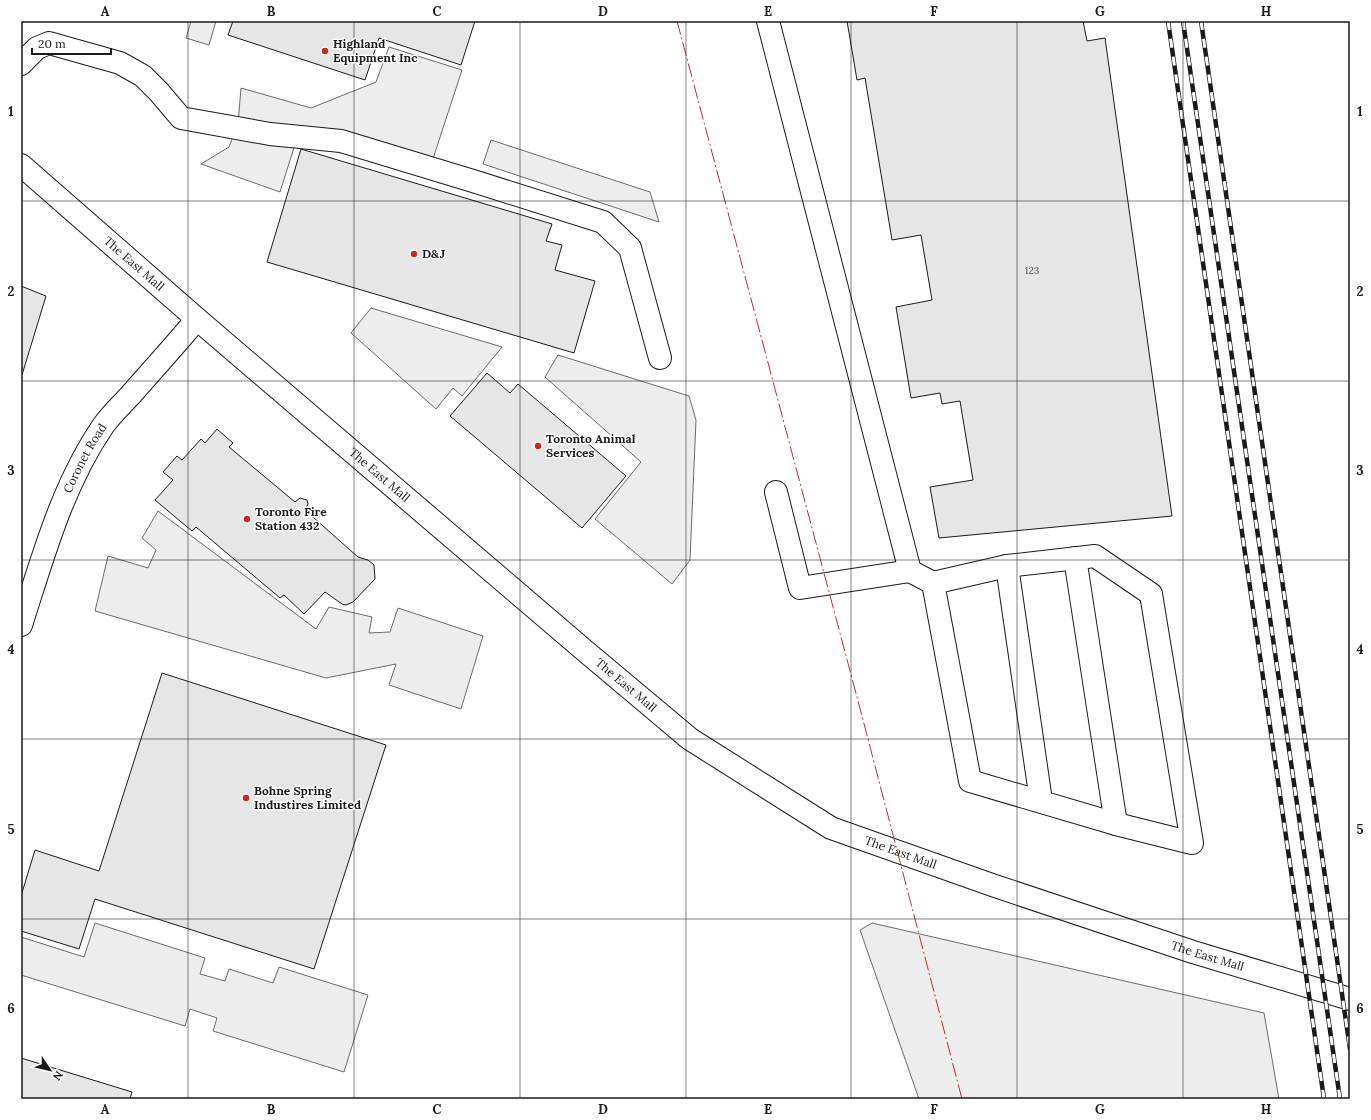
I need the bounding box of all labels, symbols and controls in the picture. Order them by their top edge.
text: A [101,3,110,20]
text: B [267,3,276,20]
text: C [433,3,442,20]
text: D [598,3,608,20]
text: E [764,3,772,20]
text: F [930,3,938,20]
text: G [1095,3,1105,20]
text: H [1261,3,1271,20]
scale bar [32,30,111,56]
text: 20 m [38,36,66,51]
place label: Highland Equipment Inc [333,36,418,65]
marker: Highland Equipment Inc [320,46,330,56]
text: 1 [8,103,14,120]
text: 1 [1357,103,1363,120]
street label: The East Mall [101,233,168,294]
place label: D&J [422,246,446,261]
marker: D&J [409,249,419,259]
house number: 123 [1025,264,1040,277]
text: 2 [8,283,15,300]
text: 2 [1357,283,1364,300]
street label: Coronet Road [60,420,110,495]
place label: Toronto Animal Services [546,431,636,460]
marker: Toronto Animal Services [533,441,543,451]
street label: The East Mall [346,445,413,505]
text: 3 [7,462,15,479]
text: 3 [1356,462,1364,479]
place label: Toronto Fire Station 432 [255,504,327,533]
marker: Toronto Fire Station 432 [242,514,252,524]
text: 4 [7,641,15,658]
text: 4 [1356,641,1364,658]
street label: The East Mall [593,655,660,715]
place label: Bohne Spring Industires Limited [254,783,361,812]
marker: Bohne Spring Industires Limited [241,793,251,803]
text: 5 [7,821,15,838]
text: 5 [1356,821,1364,838]
street label: The East Mall [863,832,939,872]
street label: The East Mall [1169,937,1246,974]
text: 6 [7,1000,15,1017]
text: 6 [1356,1000,1364,1017]
north arrow [30,1050,70,1090]
text: N [50,1068,66,1084]
text: A [101,1101,110,1118]
text: B [267,1101,276,1118]
text: C [433,1101,442,1118]
text: D [598,1101,608,1118]
text: E [764,1101,772,1118]
text: F [930,1101,938,1118]
text: G [1095,1101,1105,1118]
text: H [1261,1101,1271,1118]

